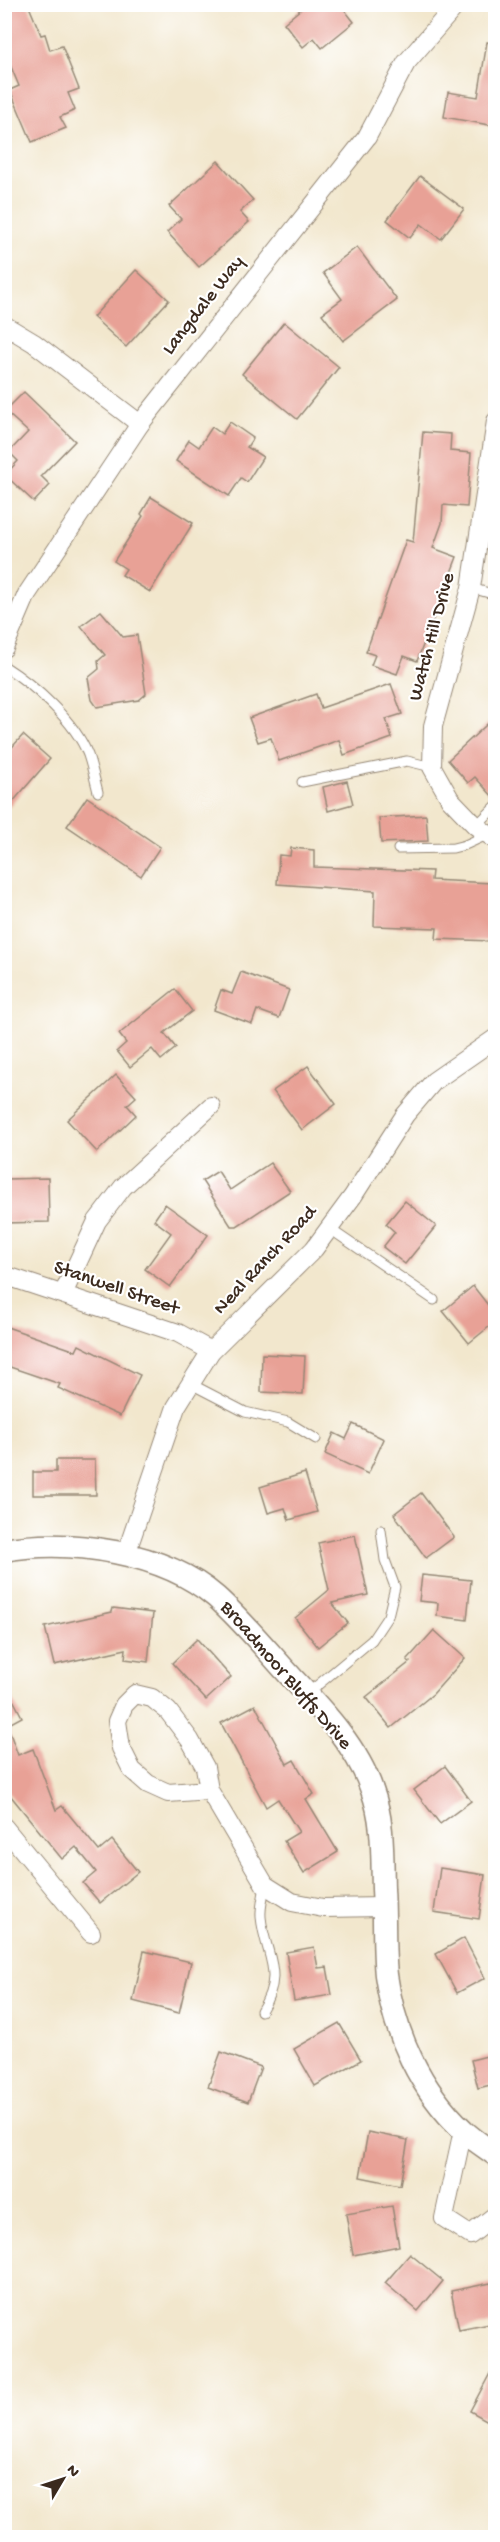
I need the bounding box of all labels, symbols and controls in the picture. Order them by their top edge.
street label: Langdale Way [158,252,250,360]
street label: Watch Hill Drive [405,570,461,703]
street label: Neal Ranch Road [210,1200,324,1320]
street label: Stanwell Street [50,1257,183,1322]
street label: Broadmoor Bluffs Drive [214,1596,356,1755]
north arrow [33,2449,93,2509]
text: N [61,2462,83,2482]

